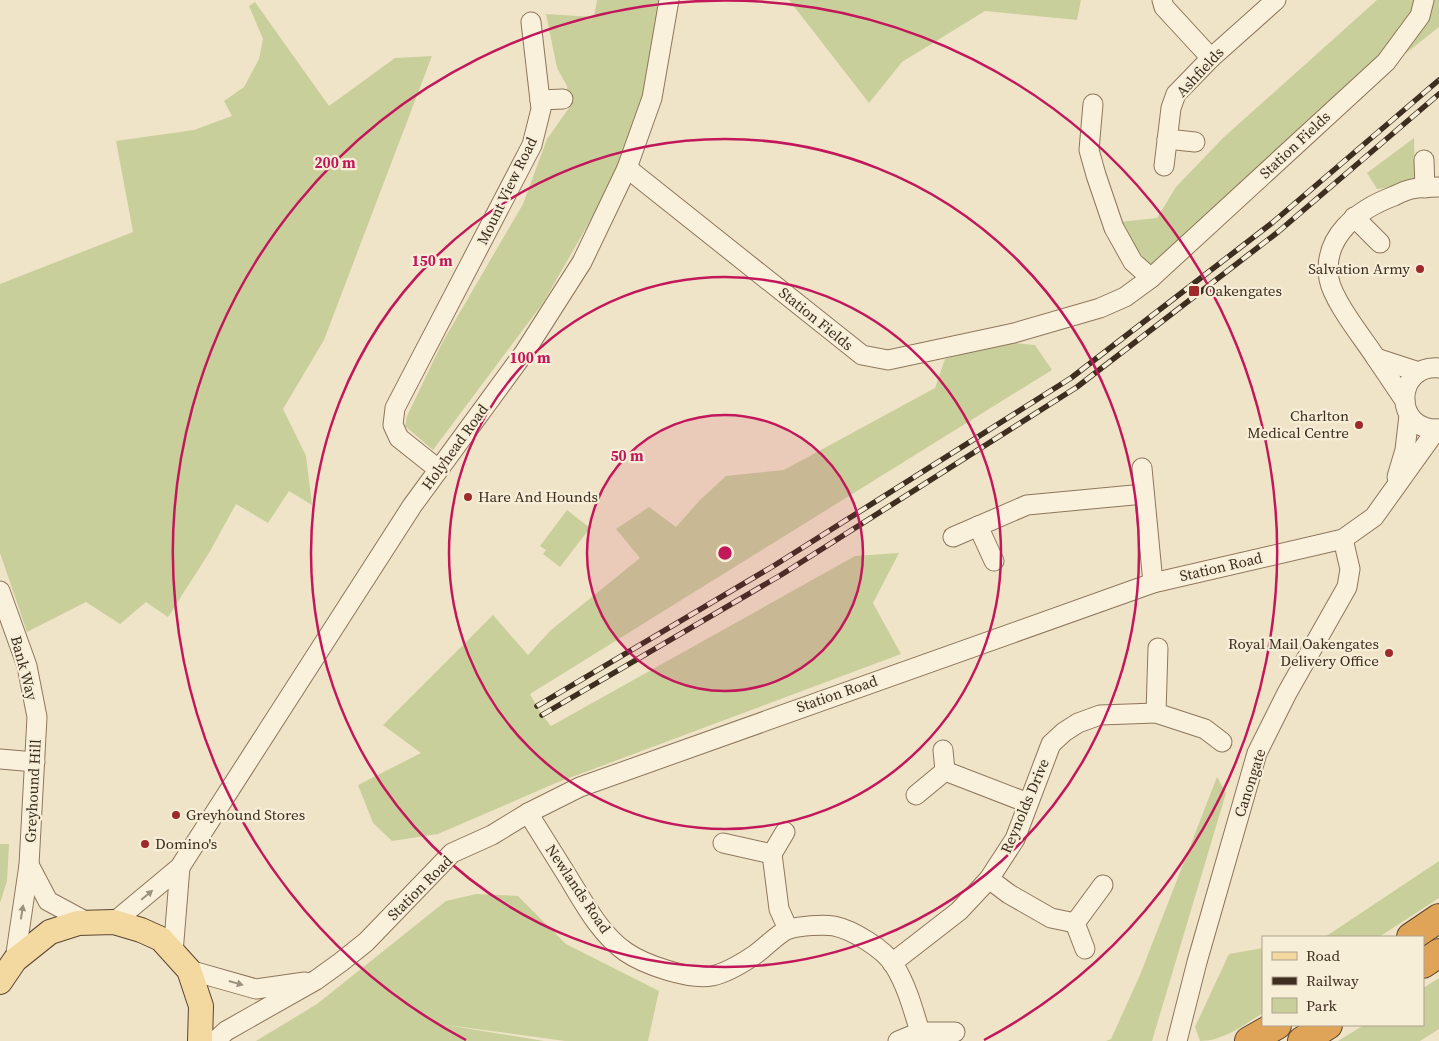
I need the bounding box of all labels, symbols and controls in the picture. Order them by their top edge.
street label: Ashfields [1171,42,1228,101]
street label: Station Fields [1255,106,1335,183]
street label: Mount View Road [471,133,542,248]
text: 200 m [314,152,356,173]
text: 150 m [411,250,453,271]
place label: Salvation Army [1308,258,1410,279]
marker: Salvation Army [1414,263,1426,275]
place label: Oakengates [1205,280,1282,301]
street label: Station Fields [775,282,858,355]
marker: Oakengates [1187,284,1201,298]
text: 100 m [509,347,551,368]
street label: Holyhead Road [416,399,493,494]
place label: Charlton Medical Centre [1247,405,1349,443]
marker: Charlton Medical Centre [1353,419,1365,431]
text: 50 m [610,445,644,466]
place label: Hare And Hounds [478,486,598,507]
marker: Hare And Hounds [462,491,474,503]
centre of rings [716,544,734,562]
street label: Station Road [1178,547,1265,586]
street label: Bank Way [6,633,43,703]
place label: Royal Mail Oakengates Delivery Office [1228,633,1379,671]
marker: Royal Mail Oakengates Delivery Office [1383,647,1395,659]
street label: Station Road [794,670,881,717]
street label: Greyhound Hill [19,738,46,843]
street label: Canongate [1229,745,1271,820]
street label: Reynolds Drive [995,755,1054,856]
place label: Greyhound Stores [186,804,305,825]
marker: Greyhound Stores [170,809,182,821]
place label: Domino's [155,833,217,854]
marker: Domino's [139,838,151,850]
street label: Newlands Road [541,840,616,938]
street label: Station Road [382,850,457,925]
one-way arrow [141,889,154,900]
one-way arrow [18,904,26,920]
legend [1262,936,1424,1026]
text: Road [1306,945,1340,966]
text: Railway [1306,970,1359,991]
one-way arrow [229,980,244,988]
text: Park [1306,995,1338,1016]

